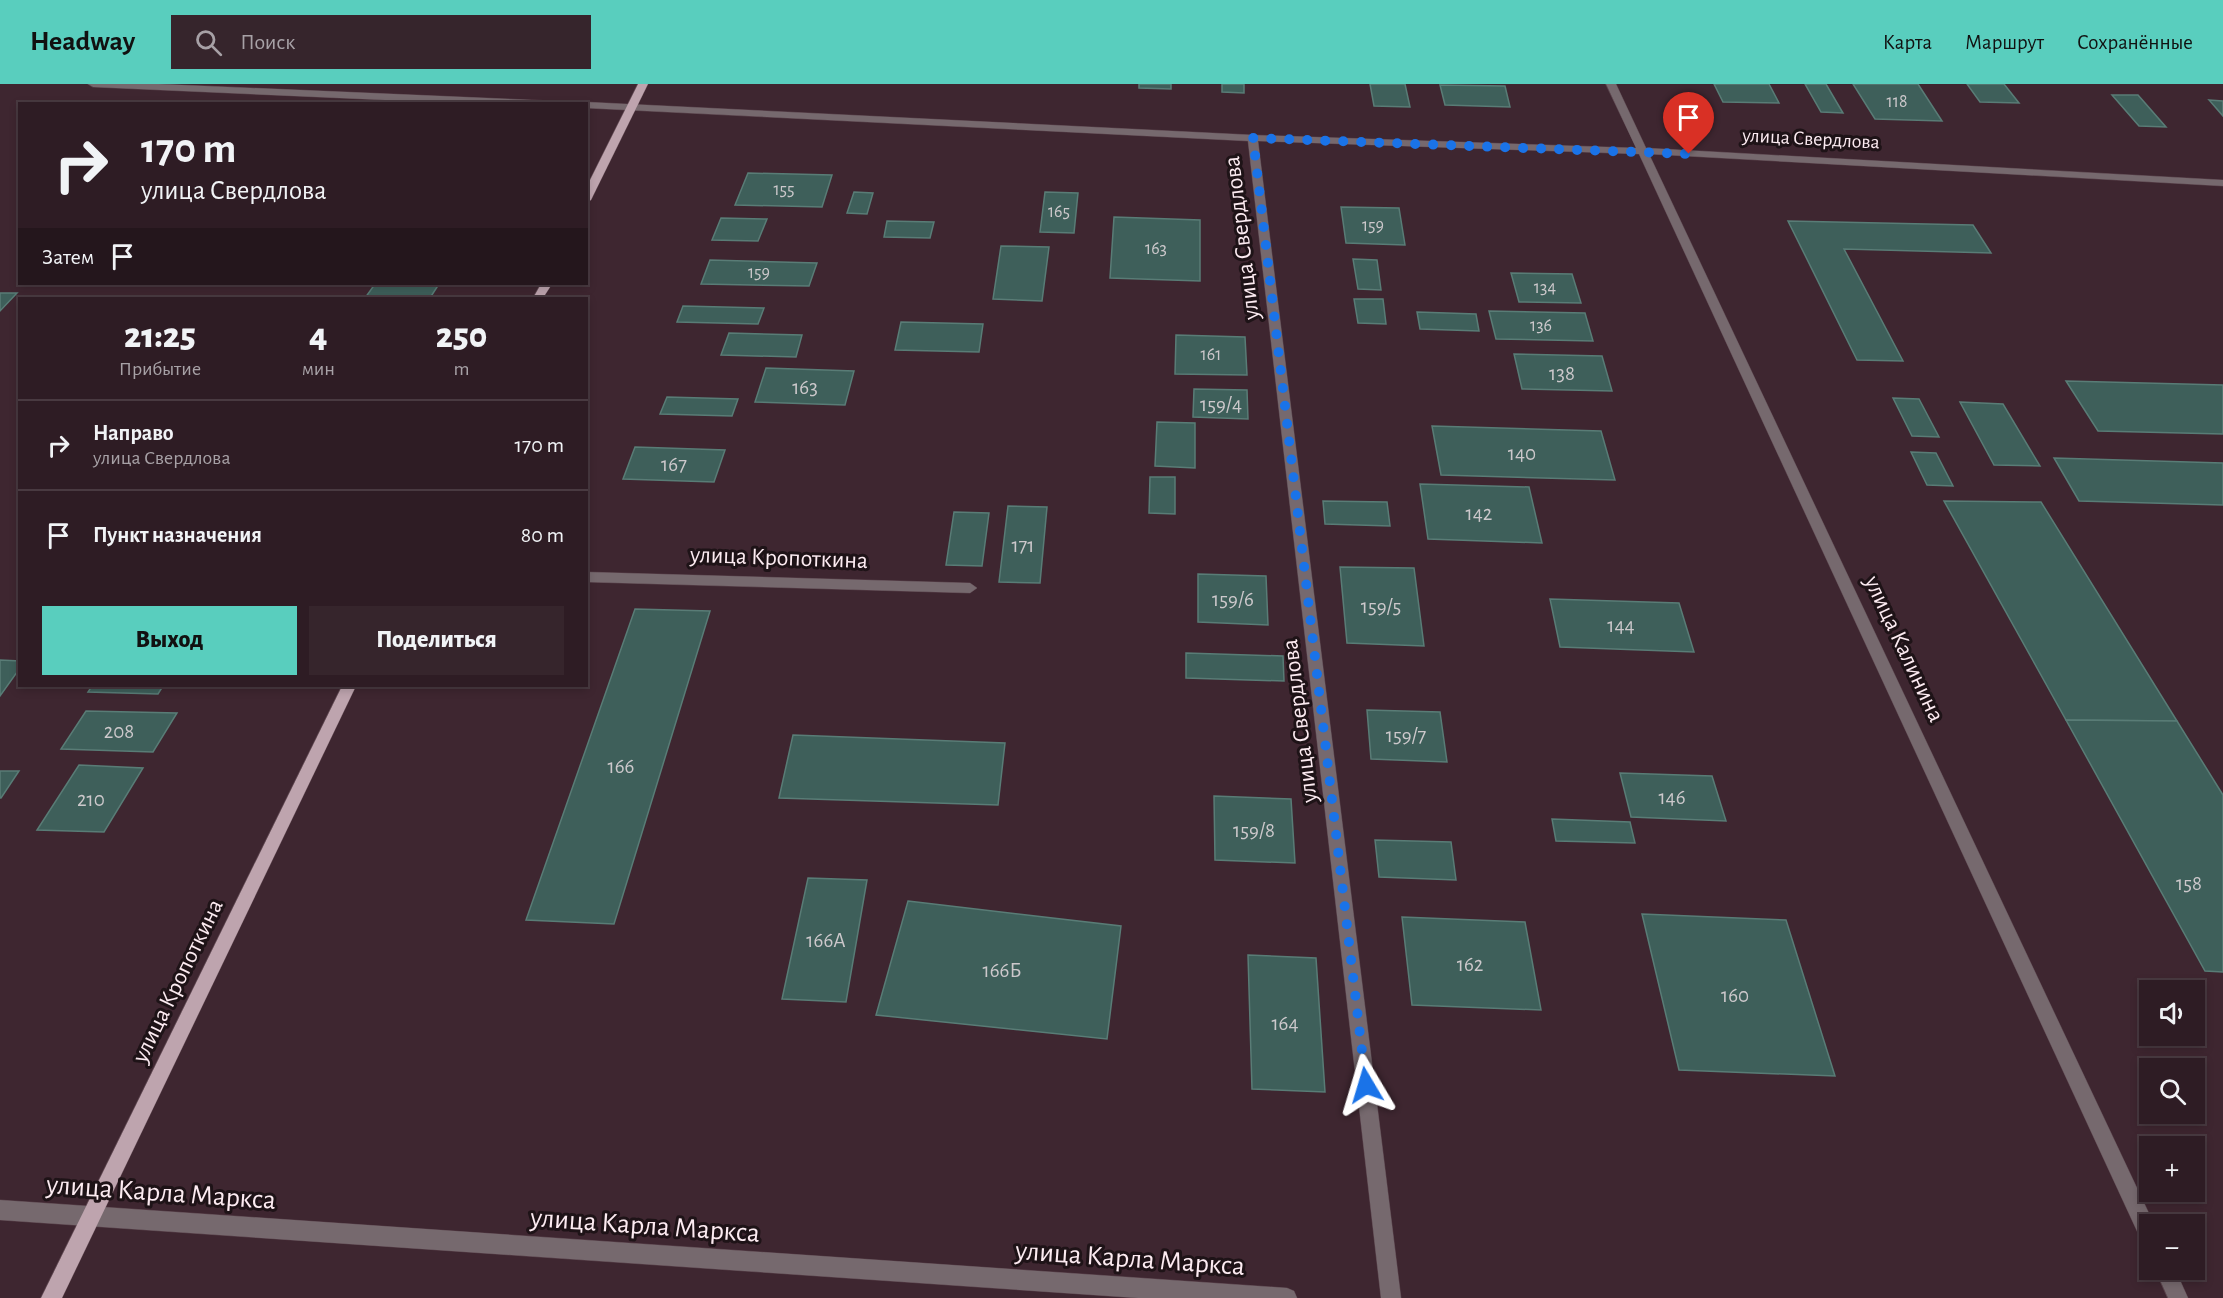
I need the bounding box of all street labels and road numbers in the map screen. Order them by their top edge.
street label: улица Свердлова [1741,125,1880,153]
street label: улица Свердлова [1220,155,1264,322]
street label: улица Кропоткина [689,543,868,573]
street label: улица Калинина [1859,571,1948,726]
street label: улица Свердлова [1278,638,1322,805]
street label: улица Кропоткина [128,896,228,1067]
street label: улица Карла Маркса [44,1171,277,1215]
street label: улица Карла Маркса [528,1204,761,1248]
street label: улица Карла Маркса [1013,1237,1246,1281]

